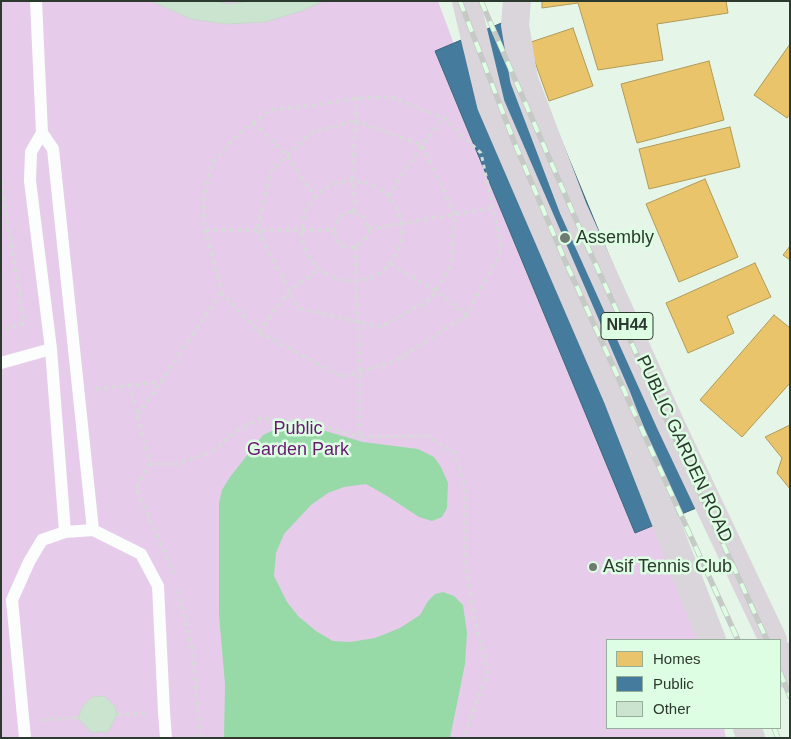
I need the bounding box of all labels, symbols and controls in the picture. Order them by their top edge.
place label: Assembly [576,227,654,249]
marker: Assembly [558,231,572,245]
road number: NH44 [601,312,653,340]
street label: PUBLIC GARDEN ROAD [631,352,737,546]
park label: Public Garden Park [247,418,349,460]
place label: Asif Tennis Club [603,556,732,578]
marker: Asif Tennis Club [587,561,599,573]
legend [606,639,781,729]
text: Homes [653,650,701,667]
text: Public [653,675,694,692]
text: Other [653,700,691,717]

